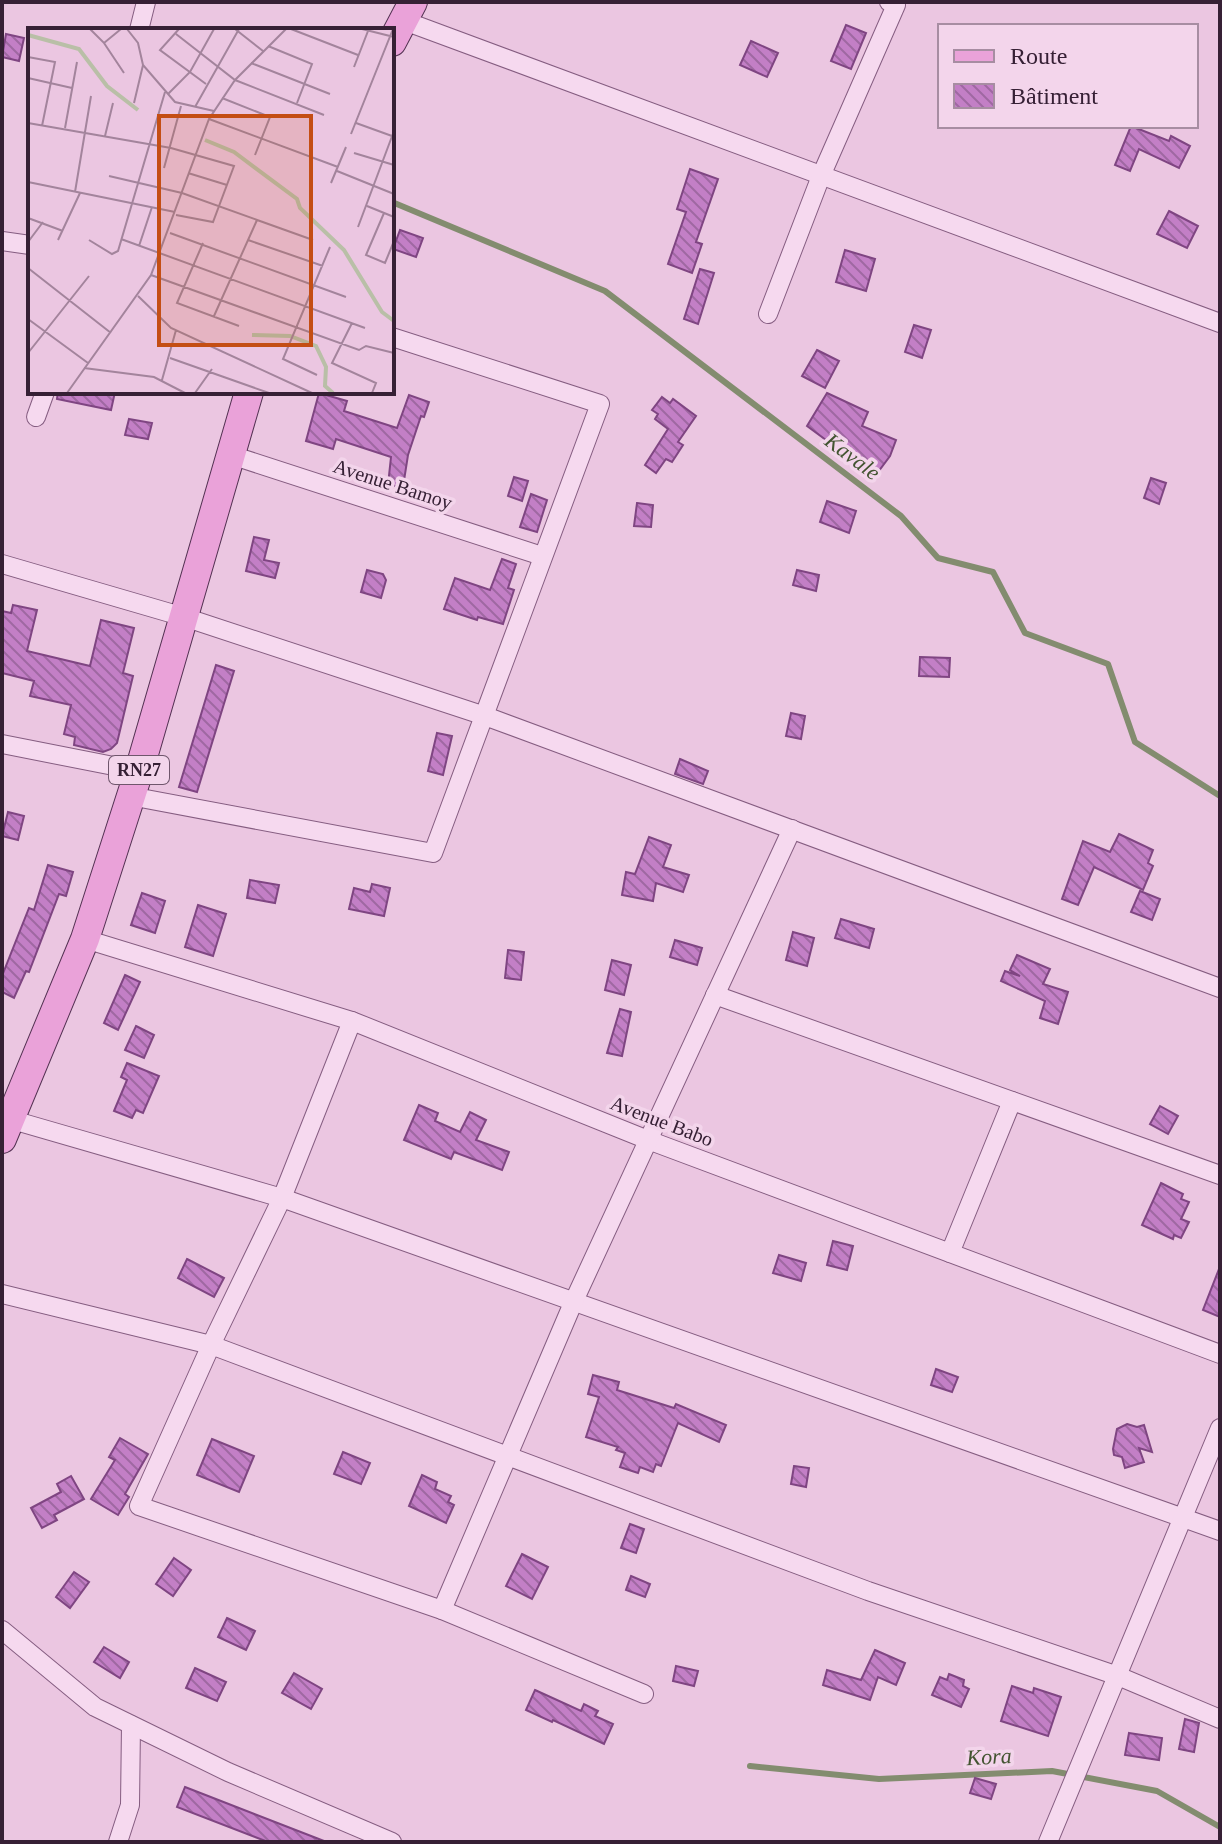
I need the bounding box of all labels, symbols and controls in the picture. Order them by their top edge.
legend [938,24,1198,128]
inset map [28,28,394,394]
text: Route [1010,43,1067,69]
text: Bâtiment [1010,83,1098,109]
water label: Kavale [819,427,885,485]
street label: Avenue Bamoy [331,454,455,514]
road number: RN27 [109,756,169,784]
street label: Avenue Babo [608,1091,716,1151]
water label: Kora [965,1743,1012,1770]

